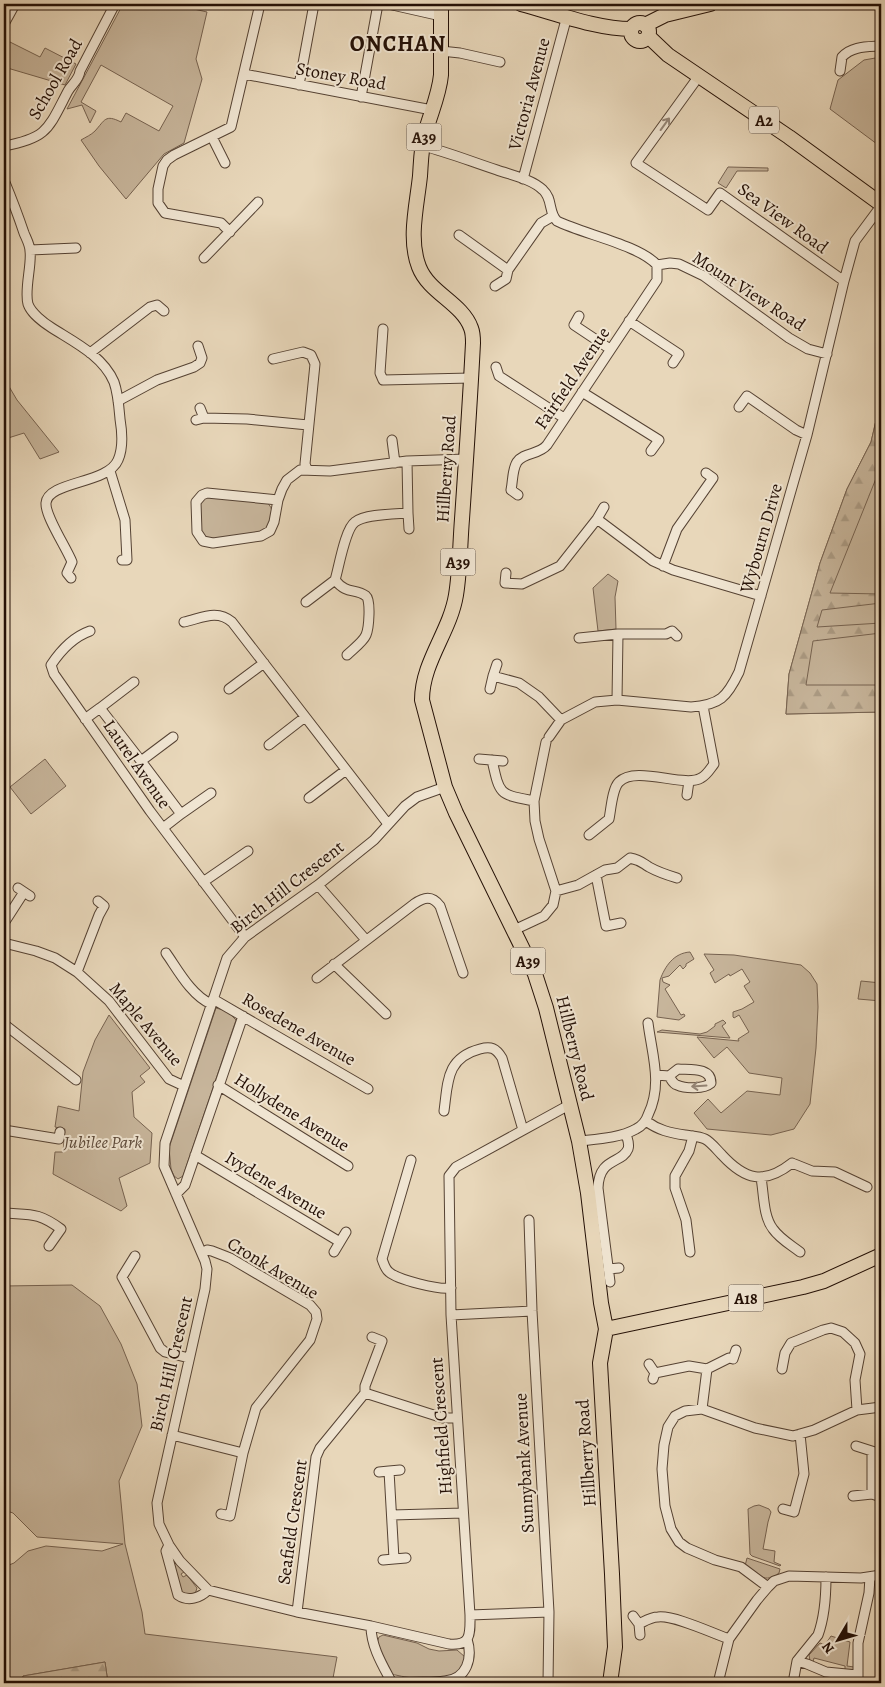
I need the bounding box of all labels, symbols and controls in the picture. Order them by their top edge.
district label: ONCHAN [350,29,446,59]
street label: School Road [22,34,88,124]
street label: Victoria Avenue [502,35,556,154]
street label: Stoney Road [294,56,388,96]
road number: A2 [749,106,779,134]
one-way arrow [660,117,670,131]
road number: A39 [406,124,442,150]
street label: Sea View Road [733,177,833,259]
street label: Mount View Road [688,246,810,337]
street label: Fairfield Avenue [529,322,615,434]
street label: Hillberry Road [430,414,462,524]
street label: Wybourn Drive [734,480,788,597]
road number: A39 [440,548,476,576]
street label: Laurel Avenue [97,715,177,813]
street label: Birch Hill Crescent [225,835,349,939]
road number: A39 [510,948,546,974]
street label: Maple Avenue [104,977,188,1071]
street label: Rosedene Avenue [238,987,360,1071]
street label: Hillberry Road [550,993,600,1103]
street label: Hollydene Avenue [230,1067,354,1157]
one-way arrow [692,1082,708,1091]
park label: Jubilee Park [63,1130,142,1154]
street label: Ivydene Avenue [221,1145,331,1225]
street label: Cronk Avenue [223,1231,323,1305]
road number: A18 [728,1285,764,1312]
street label: Birch Hill Crescent [144,1294,198,1434]
street label: Highfield Crescent [424,1357,458,1495]
street label: Sunnybank Avenue [508,1392,540,1534]
street label: Hillberry Road [570,1398,602,1508]
street label: Seafield Crescent [271,1458,313,1586]
north arrow [812,1614,862,1664]
text: N [818,1638,839,1658]

